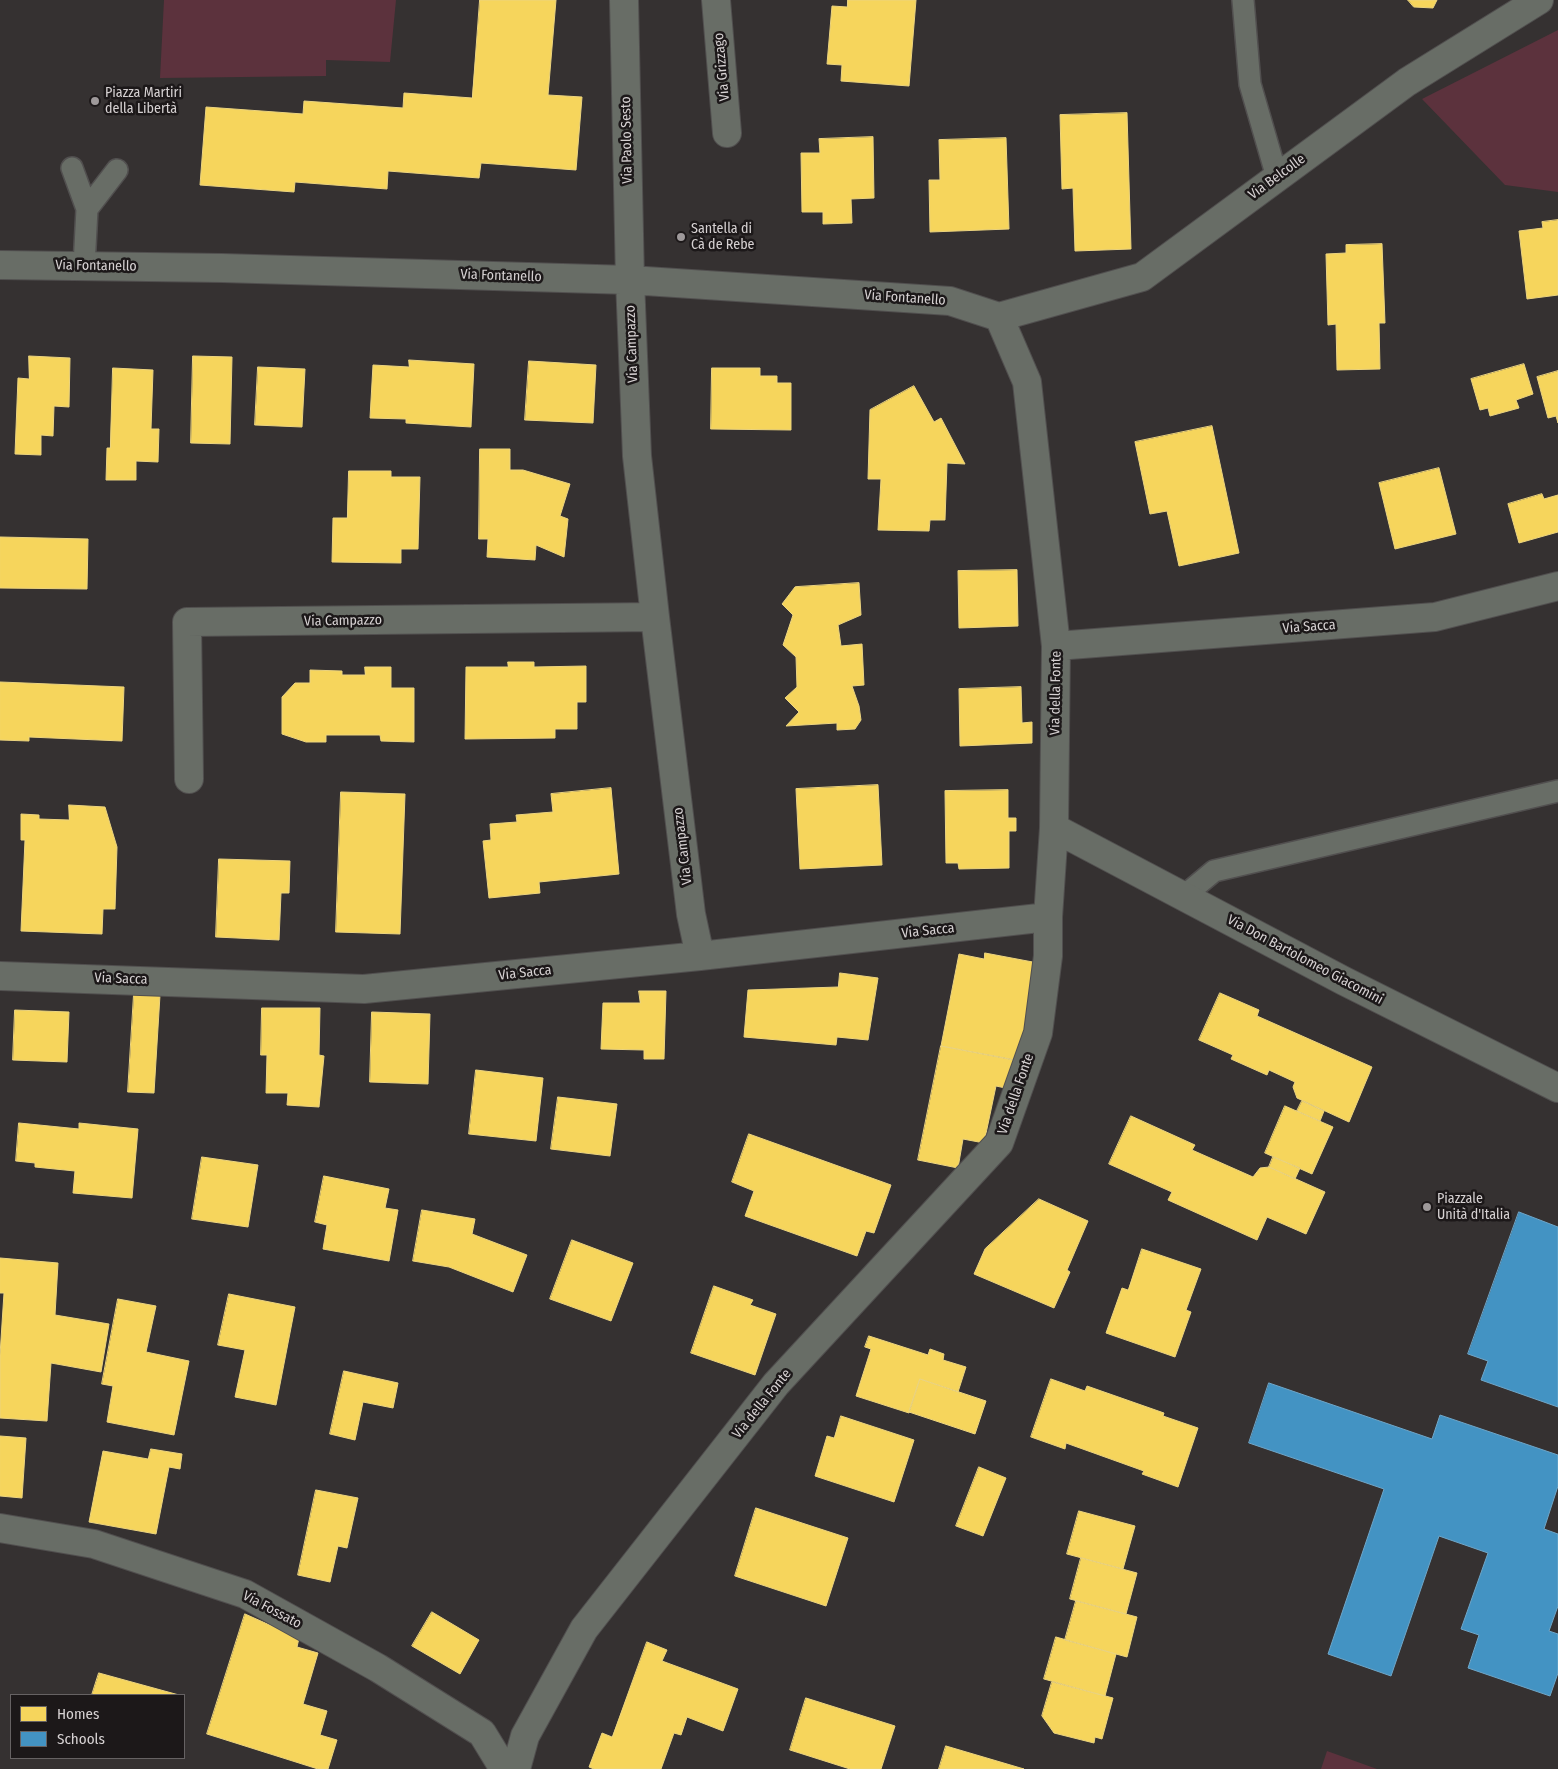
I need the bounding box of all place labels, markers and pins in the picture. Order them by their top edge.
place label: Piazza Martiri della Libertà [105,85,182,118]
marker: Piazza Martiri della Libertà [89,95,101,107]
place label: Santella di Cà de Rebe [691,221,755,253]
marker: Santella di Cà de Rebe [675,231,687,243]
place label: Piazzale Unità d'Italia [1437,1191,1510,1224]
marker: Piazzale Unità d'Italia [1421,1201,1433,1213]

